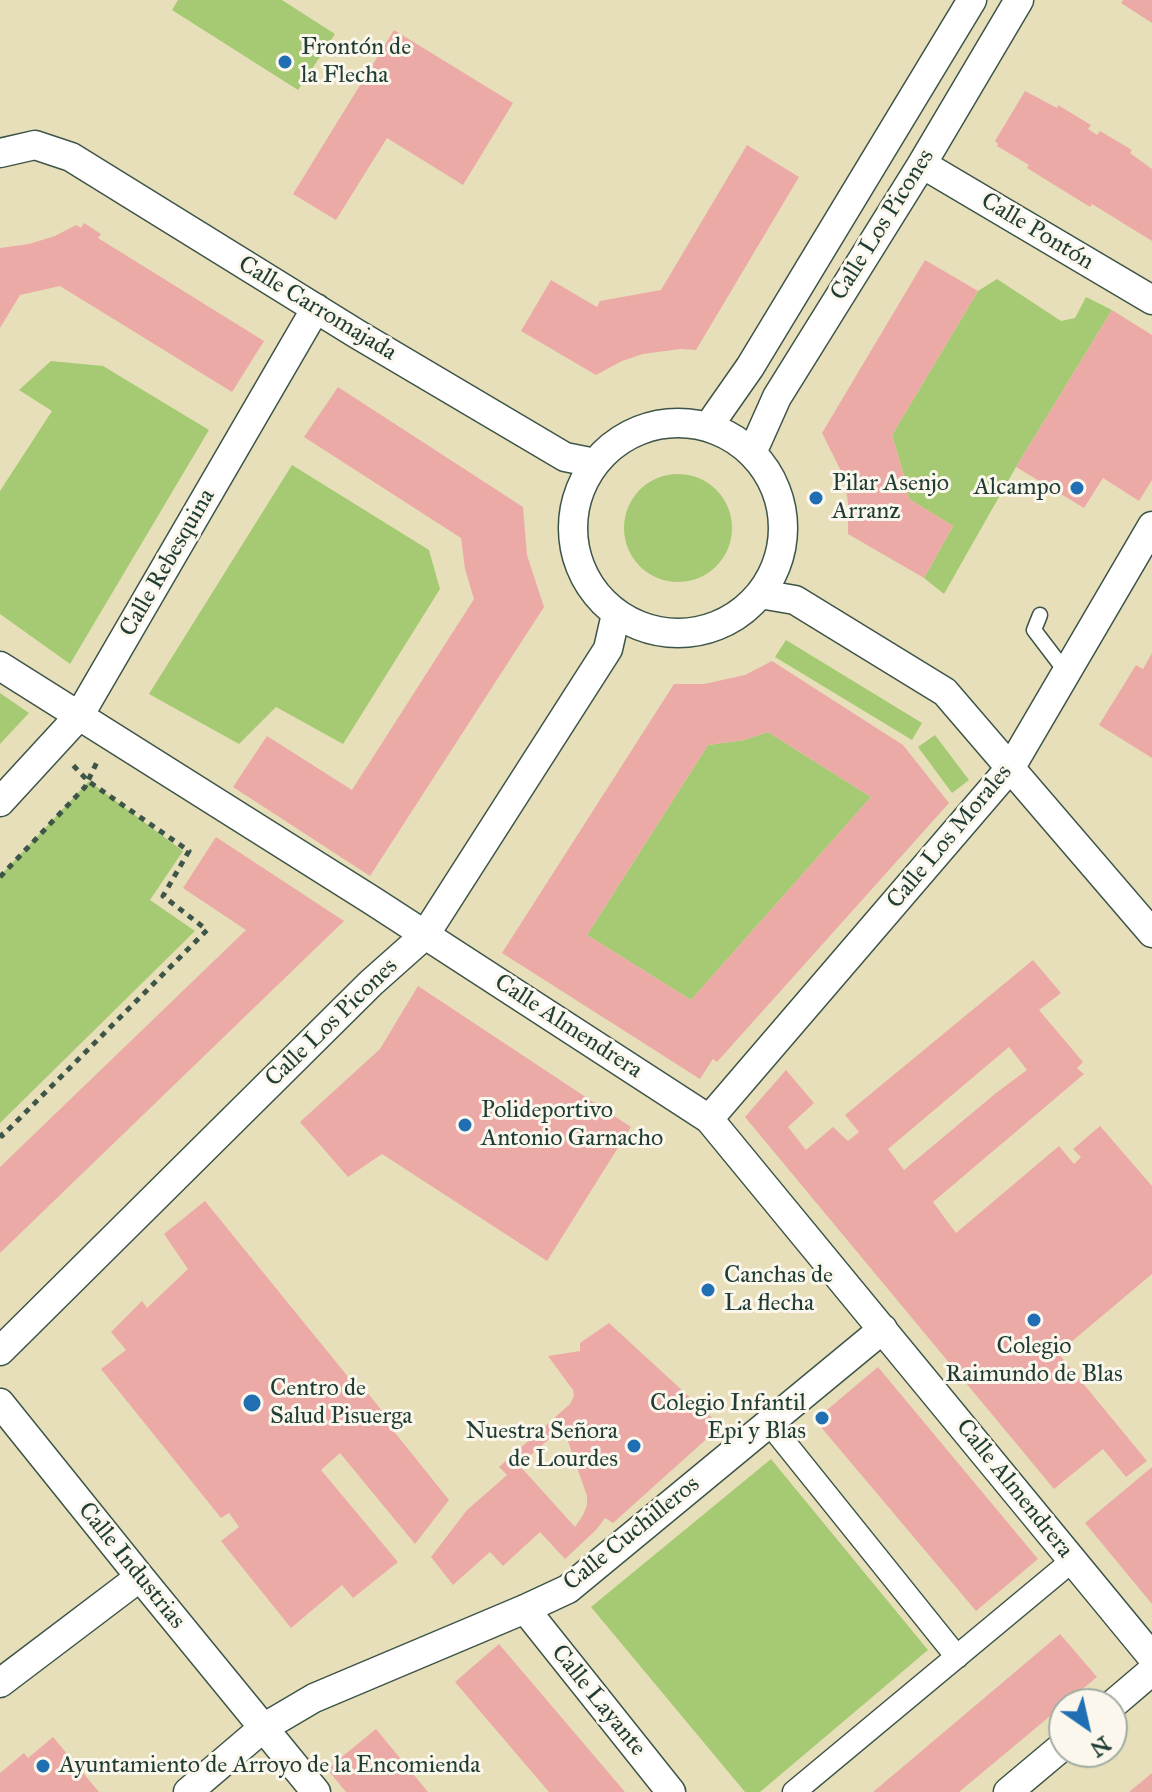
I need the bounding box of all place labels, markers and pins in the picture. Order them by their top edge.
place label: Frontón de la Flecha [301,34,411,90]
marker: Frontón de la Flecha [276,53,294,71]
place label: Pilar Asenjo Arranz [832,470,949,526]
place label: Alcampo [974,474,1061,502]
marker: Alcampo [1068,479,1086,497]
marker: Pilar Asenjo Arranz [807,489,825,507]
place label: Polideportivo Antonio Garnacho [481,1097,663,1153]
marker: Polideportivo Antonio Garnacho [456,1116,474,1134]
place label: Canchas de La flecha [724,1262,833,1318]
marker: Canchas de La flecha [699,1281,717,1299]
marker: Colegio Raimundo de Blas [1025,1311,1043,1329]
place label: Colegio Raimundo de Blas [945,1333,1123,1389]
place label: Centro de Salud Pisuerga [270,1375,412,1431]
place label: Colegio Infantil Epi y Blas [650,1390,806,1446]
marker: Centro de Salud Pisuerga [241,1392,263,1414]
marker: Colegio Infantil Epi y Blas [813,1409,831,1427]
place label: Nuestra Señora de Lourdes [466,1418,618,1474]
marker: Nuestra Señora de Lourdes [625,1437,643,1455]
place label: Ayuntamiento de Arroyo de la Encomienda [59,1752,480,1780]
marker: Ayuntamiento de Arroyo de la Encomienda [34,1757,52,1775]

